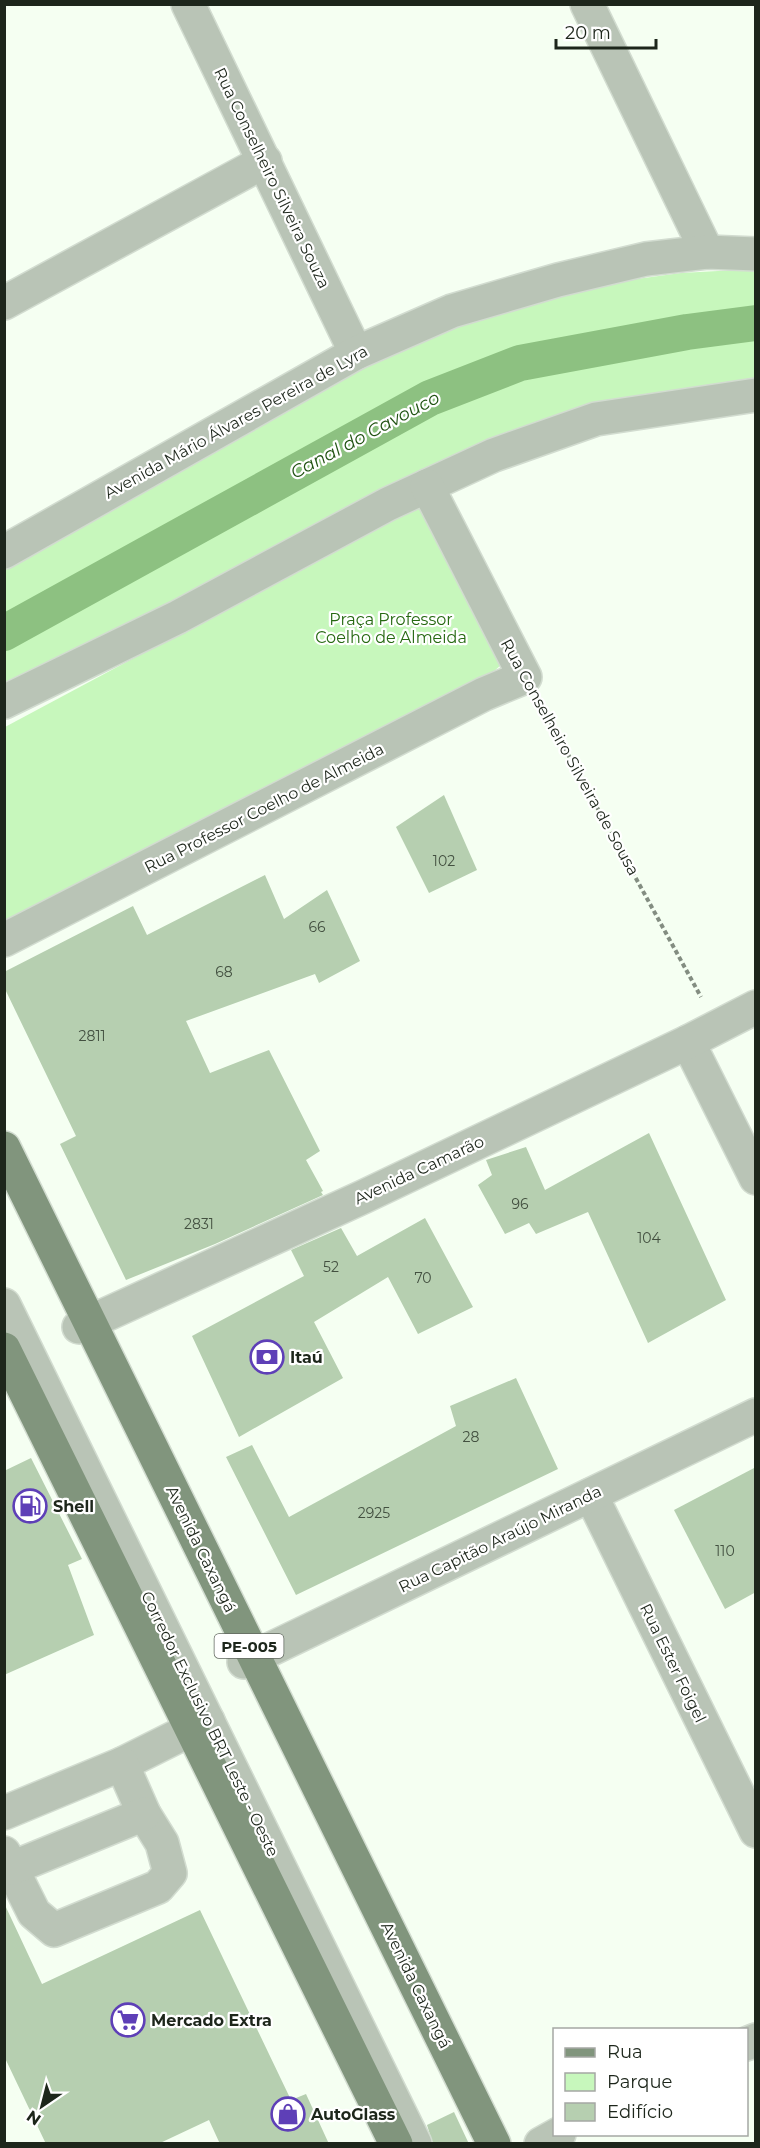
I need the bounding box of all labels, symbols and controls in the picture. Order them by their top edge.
scale bar [556,12,656,50]
text: 20 m [565,22,611,44]
street label: Rua Conselheiro Silveira Souza [210,65,334,291]
street label: Avenida Mário Álvares Pereira de Lyra [101,341,371,503]
water label: Canal do Cavouco [287,386,443,484]
park label: Praça Professor Coelho de Almeida [315,610,467,647]
street label: Rua Conselheiro Silveira de Sousa [497,635,643,879]
street label: Rua Professor Coelho de Almeida [141,739,387,877]
house number: 102 [433,852,455,870]
house number: 66 [308,918,326,936]
house number: 68 [215,963,233,981]
house number: 2811 [79,1027,106,1045]
street label: Avenida Camarão [351,1132,487,1208]
house number: 96 [511,1195,529,1213]
house number: 2831 [184,1215,214,1233]
house number: 104 [637,1229,662,1247]
house number: 52 [323,1258,339,1276]
house number: 70 [414,1269,432,1287]
bank icon: Itaú [249,1339,285,1375]
place label: Itaú [290,1348,323,1367]
house number: 28 [463,1428,480,1446]
street label: Rua Capitão Araújo Miranda [395,1481,605,1597]
street label: Avenida Caxangá [162,1483,240,1615]
fuel station icon: Shell [12,1488,48,1524]
place label: Shell [53,1497,94,1516]
house number: 2925 [358,1504,390,1522]
house number: 110 [715,1542,735,1560]
street label: Corredor Exclusivo BRT Leste - Oeste [137,1588,283,1860]
street label: Rua Ester Foigel [636,1600,710,1726]
road number: PE-005 [214,1634,284,1658]
street label: Avenida Caxangá [377,1919,455,2051]
supermarket icon: Mercado Extra [110,2002,146,2038]
place label: Mercado Extra [151,2011,272,2030]
legend [553,2028,748,2136]
text: Rua [607,2041,643,2063]
text: Parque [607,2071,673,2093]
north arrow [12,2076,72,2136]
shop icon: AutoGlass [270,2096,306,2132]
text: Edifício [607,2101,673,2123]
place label: AutoGlass [310,2105,396,2124]
text: N [23,2106,44,2129]

